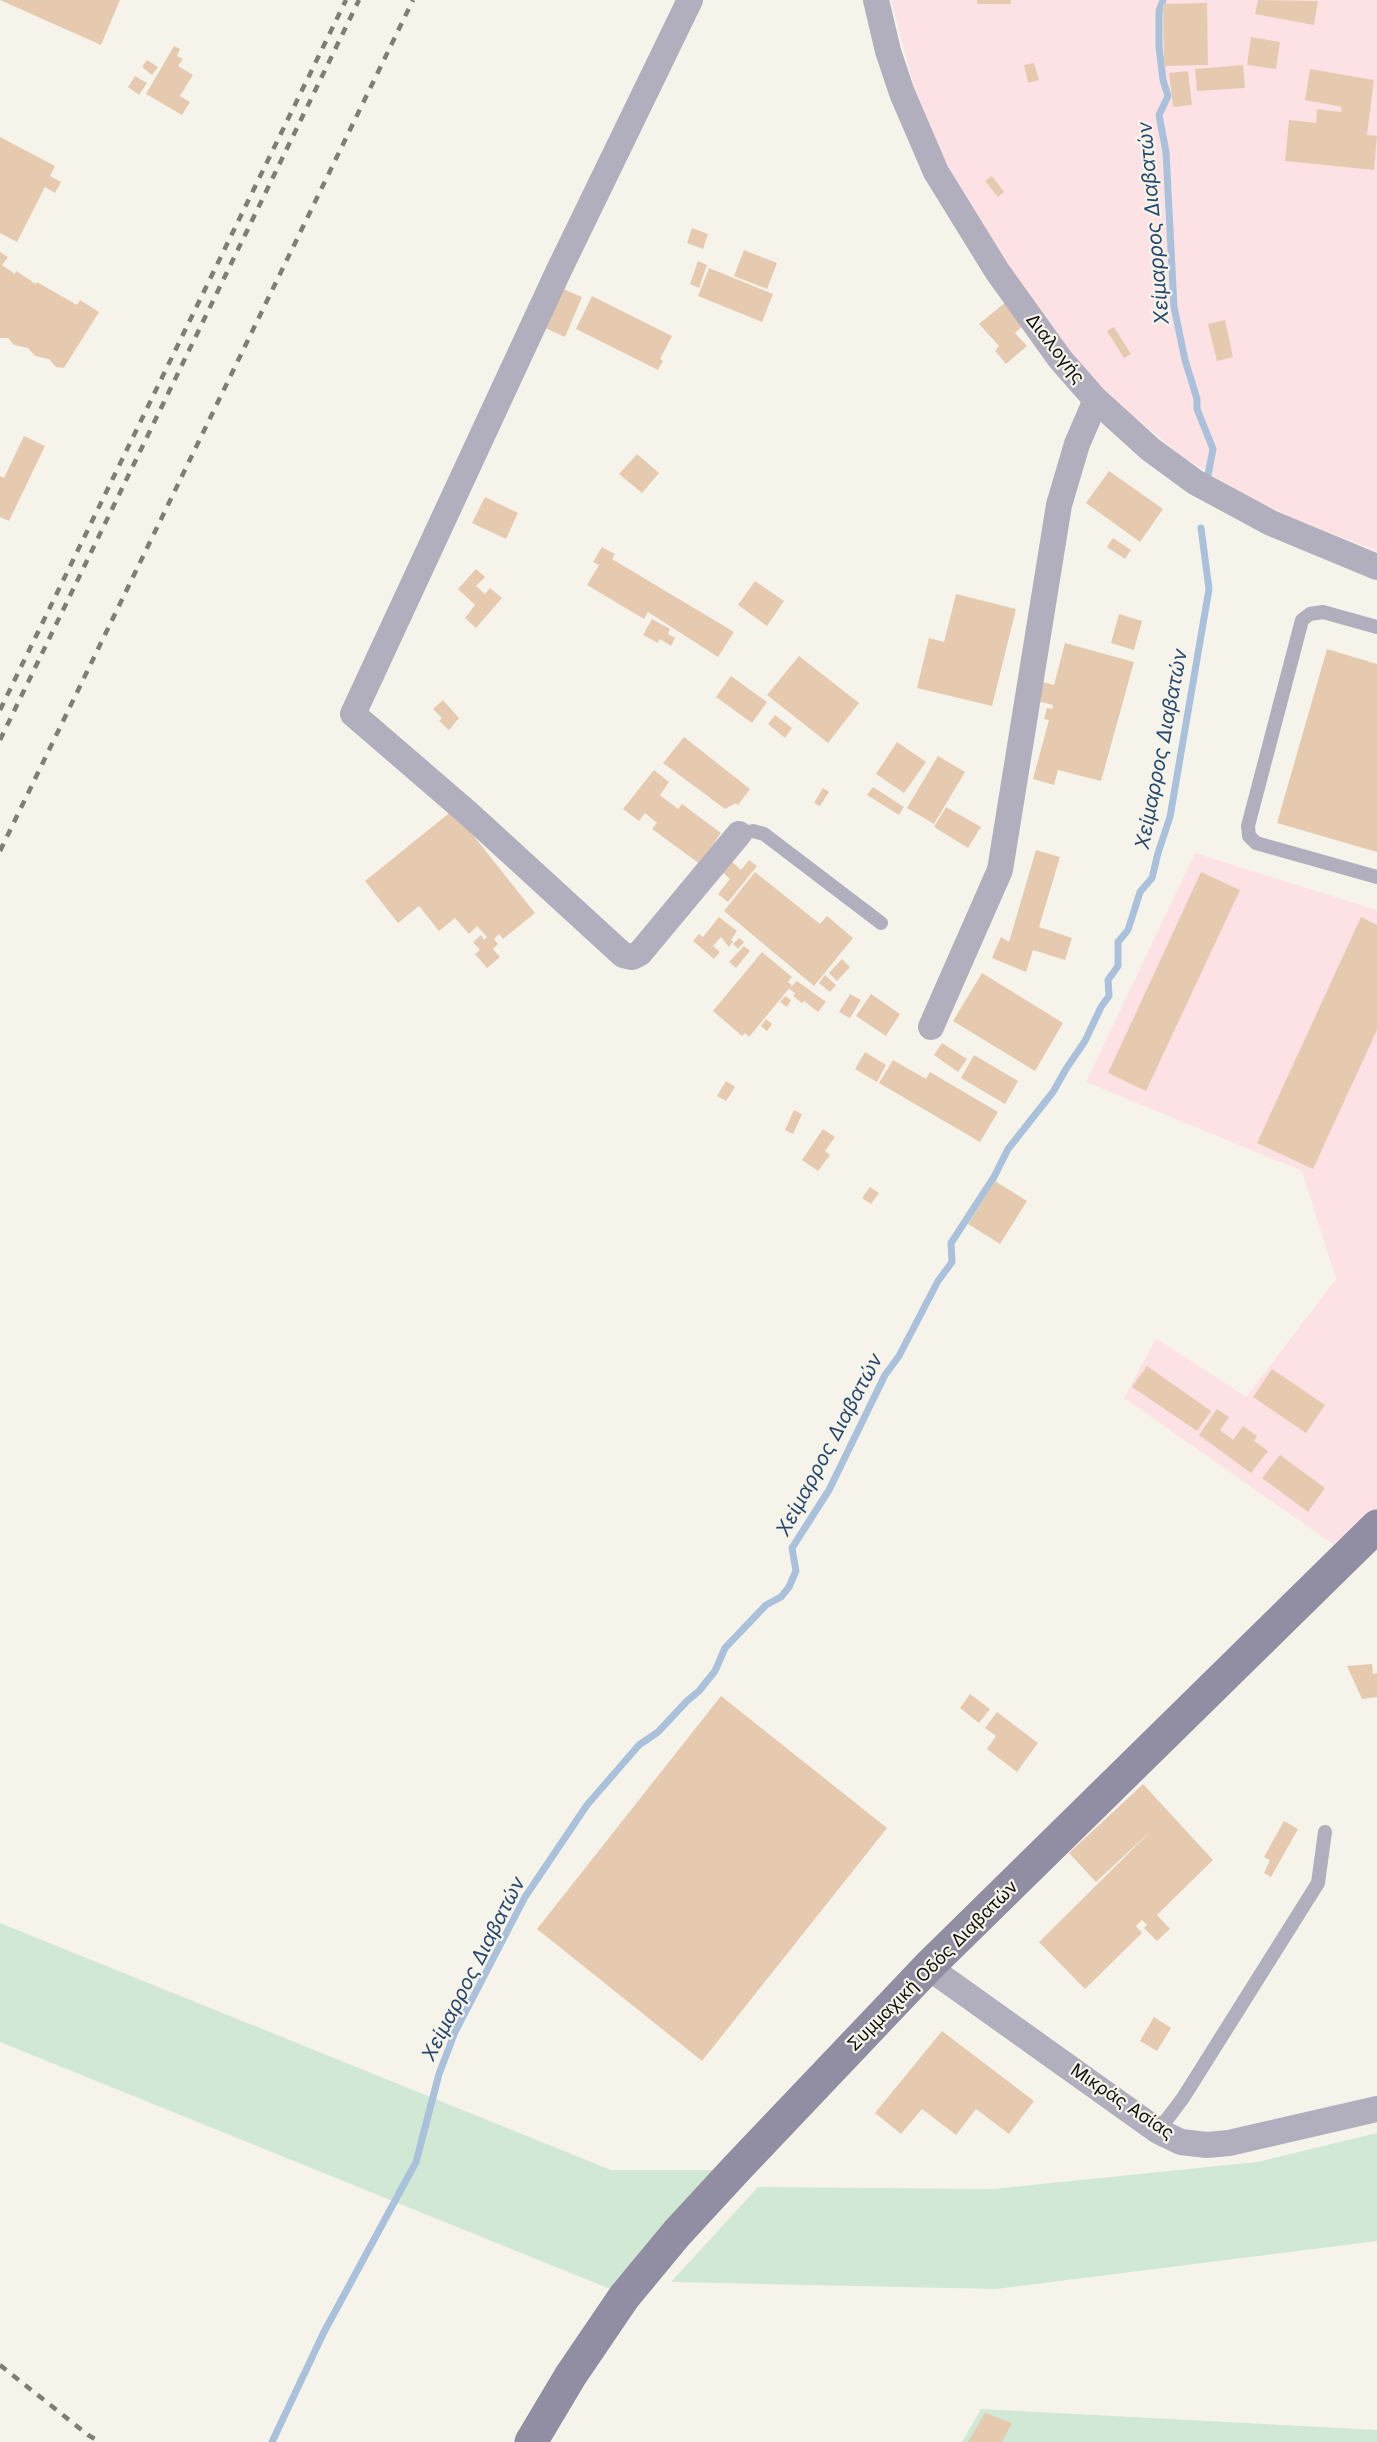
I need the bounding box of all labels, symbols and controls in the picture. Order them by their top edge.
water label: Χείμαρρος Διαβατών [1133,121,1175,325]
street label: Διαλογής [1021,310,1089,388]
water label: Χείμαρρος Διαβατών [1131,647,1193,851]
water label: Χείμαρρος Διαβατών [772,1350,888,1540]
water label: Χείμαρρος Διαβατών [417,1873,531,2065]
street label: Συμμαχική Οδός Διαβατών [843,1876,1023,2056]
street label: Μικράς Ασίας [1066,2060,1178,2144]

